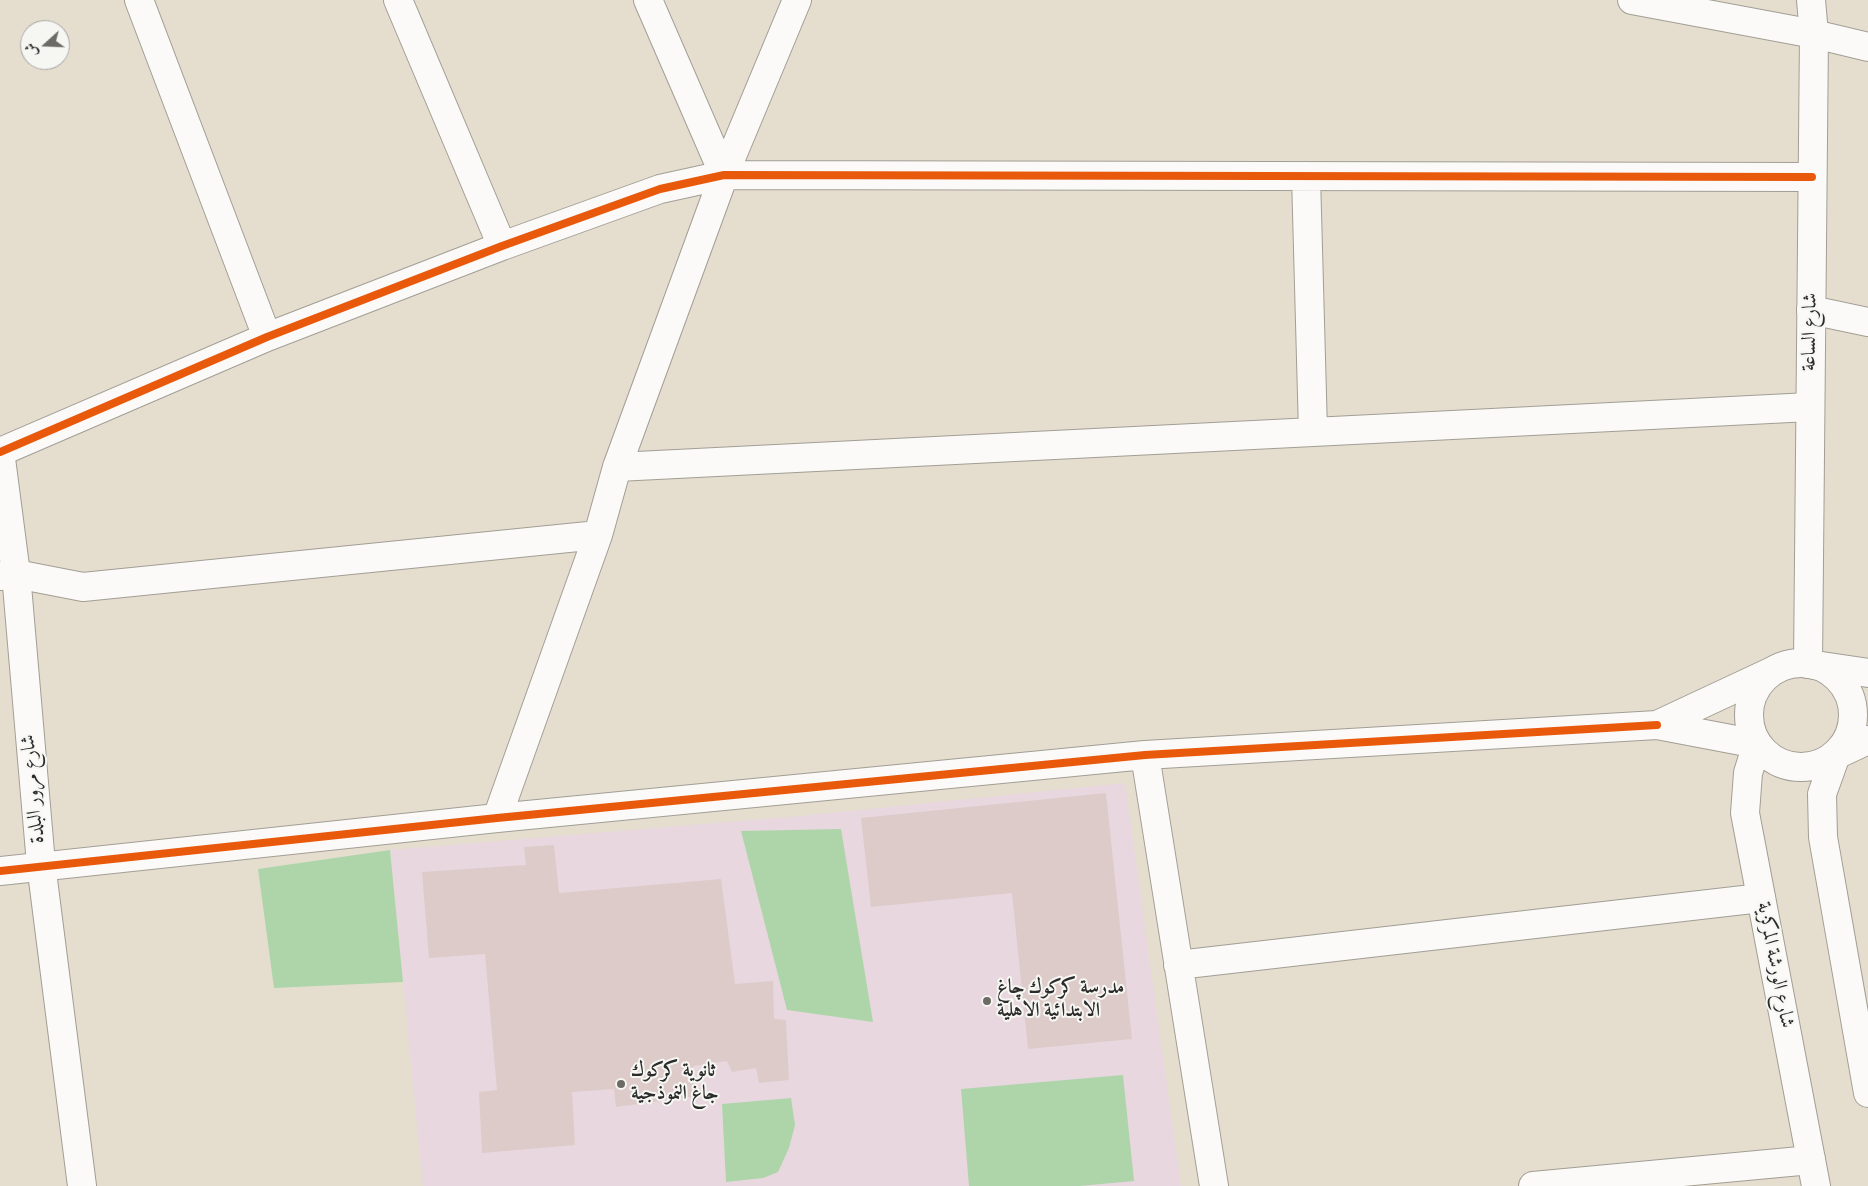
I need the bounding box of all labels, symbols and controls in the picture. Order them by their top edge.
north arrow [20,20,70,70]
text: ش [21,40,43,59]
street label: شارع الساعة [1798,293,1824,371]
street label: شارع مرور البلدة [17,734,51,844]
street label: شارع الورشة المركزية [1750,900,1798,1030]
place label: مدرسة كركوك چاغ الابتدائية الاهلية [997,977,1124,1024]
marker: مدرسة كركوك چاغ الابتدائية الاهلية [981,995,993,1007]
place label: ثانوية كركوك جاغ النموذجية [631,1060,719,1107]
marker: ثانوية كركوك جاغ النموذجية [615,1078,627,1090]

